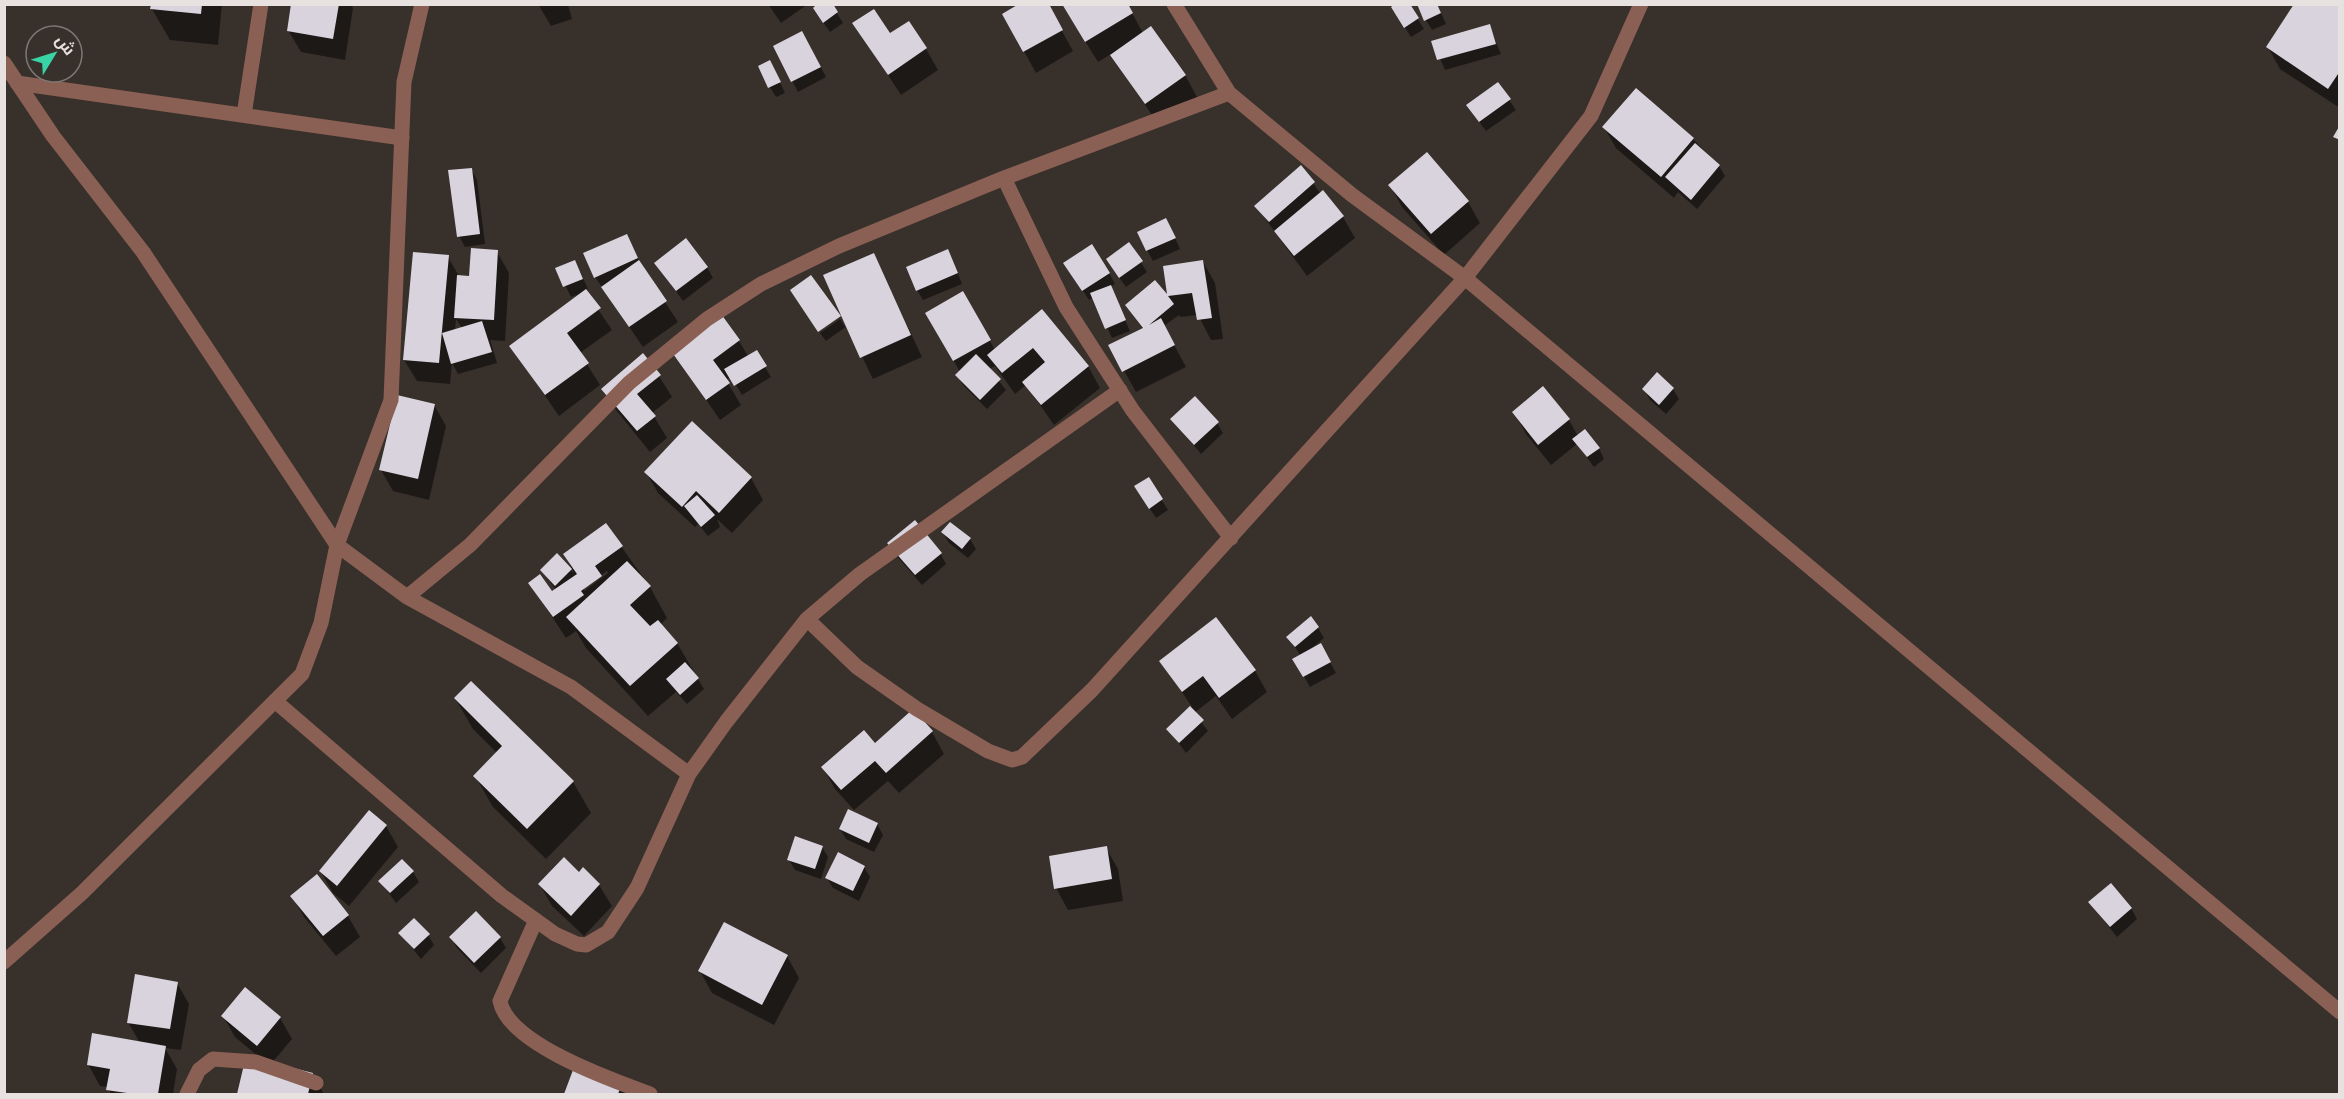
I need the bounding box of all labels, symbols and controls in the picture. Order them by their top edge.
north arrow [24,24,84,84]
text: ش [52,31,80,59]

